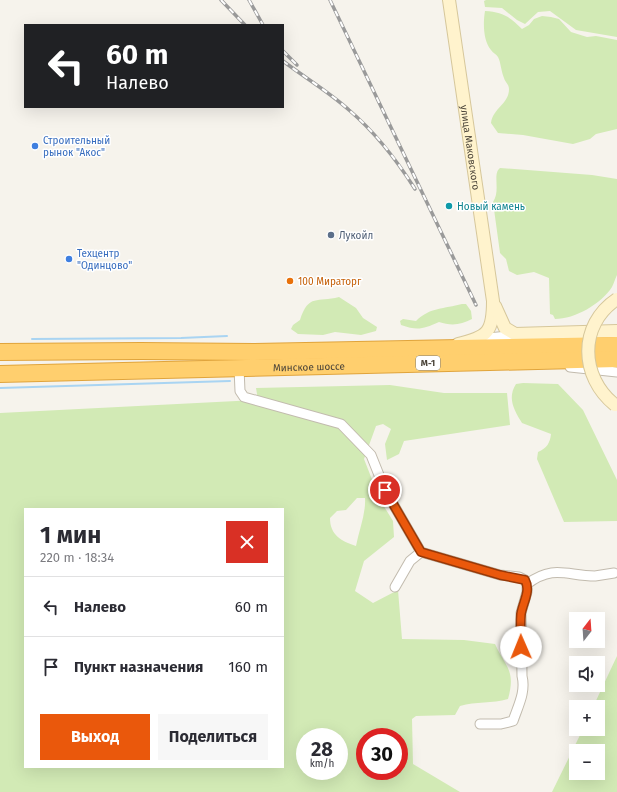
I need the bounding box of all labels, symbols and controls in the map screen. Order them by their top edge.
text: 60 m [106,38,168,71]
icon: left [40,40,92,92]
text: Налево [106,72,169,94]
street label: улица Маковского [457,104,482,191]
place label: Строительный рынок "Акос" [43,135,110,159]
marker: Строительный рынок "Акос" [30,141,40,151]
marker: Новый камень [444,201,454,211]
place label: Новый камень [457,201,525,213]
marker: Лукойл [326,230,336,240]
place label: Лукойл [339,230,373,242]
place label: Техцентр "Одинцово" [77,248,132,272]
marker: Техцентр "Одинцово" [64,254,74,264]
marker: 100 Мираторг [285,276,295,286]
place label: 100 Мираторг [298,276,362,288]
road number: М-1 [416,356,440,370]
street label: Минское шоссе [273,361,345,374]
pin [368,473,402,507]
icon: arrive [374,479,396,501]
text: 1 мин [40,521,101,549]
button: close [226,521,268,563]
text: 220 m · 18:34 [40,550,114,565]
icon: left [40,596,62,618]
text: Налево [74,598,126,616]
text: 60 m [235,598,268,616]
north arrow [569,612,605,648]
map controls [569,612,605,780]
position arrow [500,626,542,668]
icon: arrive [40,656,62,678]
button: sound [569,656,605,692]
text: Пункт назначения [74,658,203,676]
text: 160 m [228,658,268,676]
button: + [569,700,605,736]
button: Выход [40,714,150,760]
button: Поделиться [158,714,268,760]
speed limit sign: 30 [356,728,408,780]
text: 28 [311,737,333,761]
button: − [569,744,605,780]
text: km/h [310,758,334,770]

